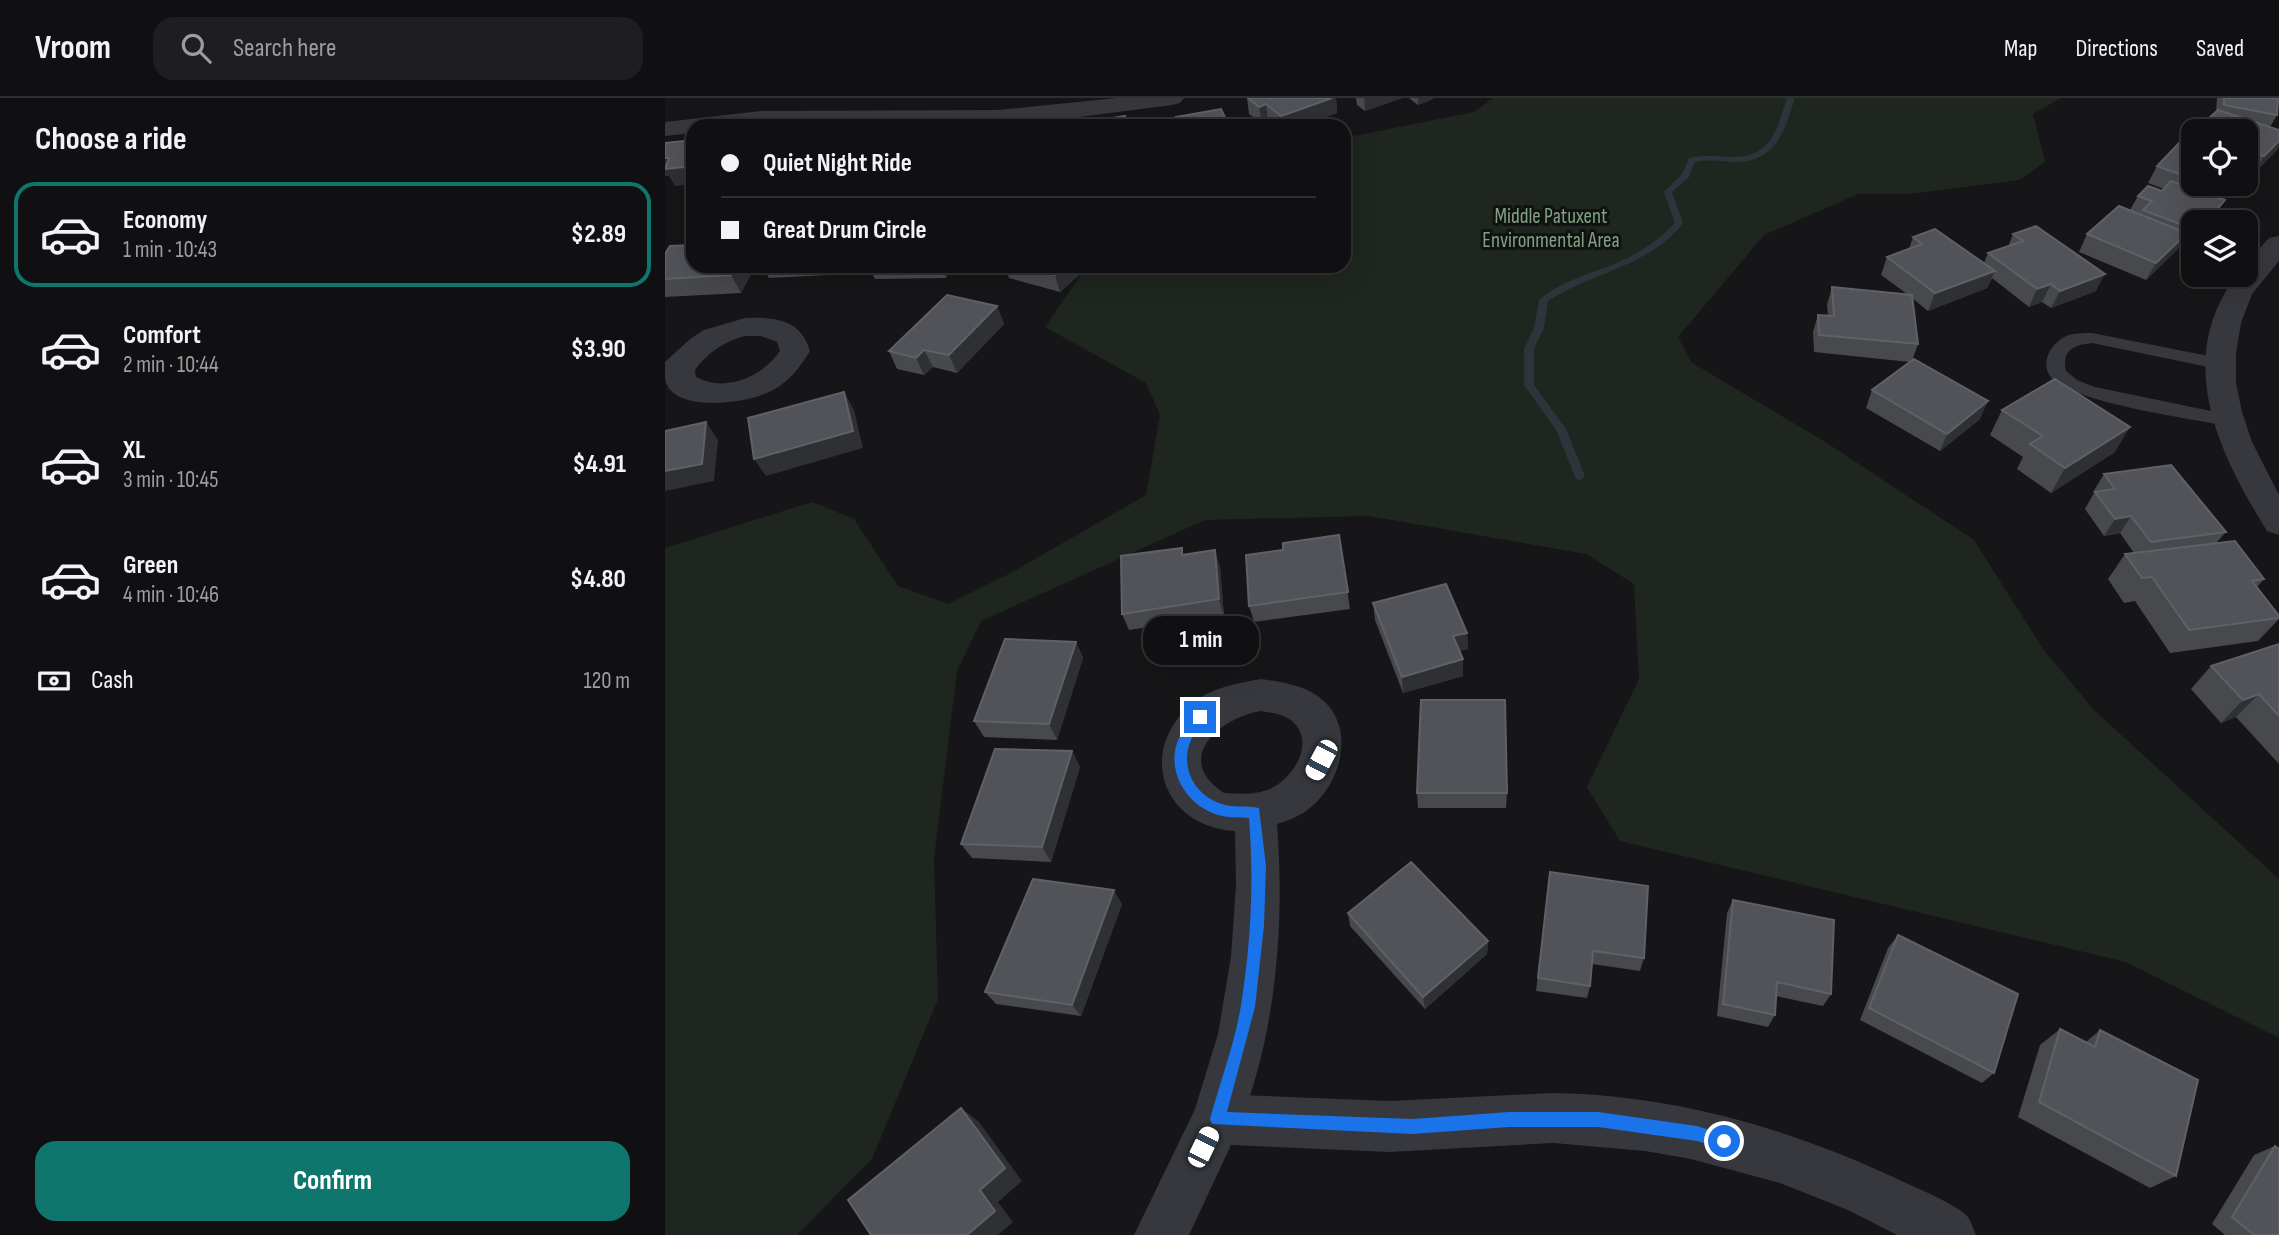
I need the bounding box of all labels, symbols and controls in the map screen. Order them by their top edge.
search box [153,17,643,80]
text: Vroom [35,28,111,68]
icon: search [177,29,215,67]
text: Search here [233,33,336,64]
text: Map [2004,34,2037,63]
text: Directions [2075,34,2158,63]
text: Saved [2196,34,2244,63]
map controls [2181,119,2258,287]
button: locate [2181,119,2258,196]
text: Choose a ride [35,120,187,159]
text: Quiet Night Ride [763,148,912,179]
icon: car [39,203,102,266]
park label: Middle Patuxent Environmental Area [1482,204,1620,253]
text: Economy [123,205,207,236]
button: layers [2181,210,2258,287]
text: Great Drum Circle [763,215,927,246]
text: $2.89 [571,219,626,250]
text: 1 min · 10:43 [123,236,217,264]
icon: car [39,318,102,381]
text: Comfort [123,320,201,351]
text: $3.90 [571,334,626,365]
text: 2 min · 10:44 [123,351,219,379]
icon: car [39,433,102,496]
text: XL [123,435,145,466]
text: $4.91 [573,449,626,480]
text: 3 min · 10:45 [123,466,218,494]
icon: car [39,548,102,611]
text: Green [123,550,178,581]
text: $4.80 [570,564,626,595]
text: 4 min · 10:46 [123,581,219,609]
callout: 1 min [1142,616,1258,664]
text: 1 min [1180,626,1222,654]
icon: cash [35,662,73,700]
text: Cash [91,665,134,696]
text: 120 m [584,667,630,695]
route end [1184,701,1216,733]
car [1302,737,1341,783]
car [1185,1124,1222,1170]
route start [1708,1125,1740,1157]
button: Confirm [35,1141,630,1221]

